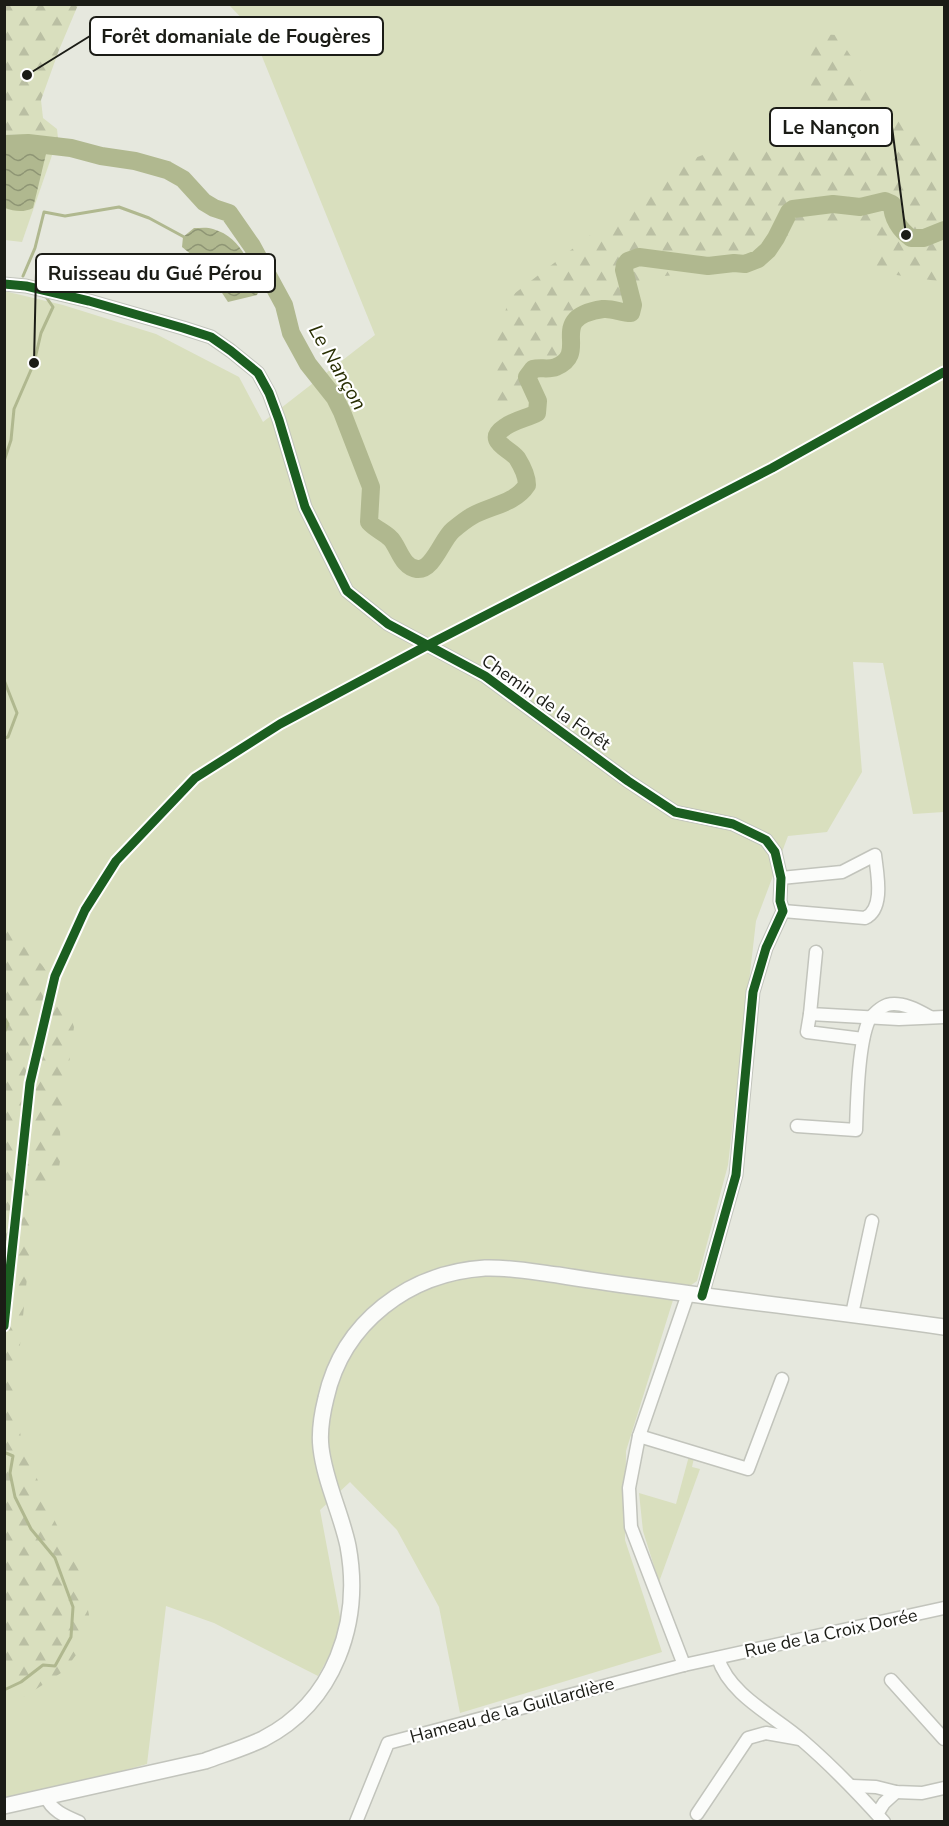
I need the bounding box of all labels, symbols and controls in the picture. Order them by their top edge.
callout: Forêt domaniale de Fougères [90,17,383,55]
text: Forêt domaniale de Fougères [101,23,371,50]
callout: Le Nançon [770,108,892,146]
text: Le Nançon [782,114,880,141]
callout: Ruisseau du Gué Pérou [36,254,275,292]
text: Ruisseau du Gué Pérou [48,260,262,287]
water label: Le Nançon [302,319,373,415]
street label: Chemin de la Forêt [477,649,616,756]
street label: Rue de la Croix Dorée [742,1603,920,1663]
street label: Hameau de la Guillardière [407,1671,617,1749]

